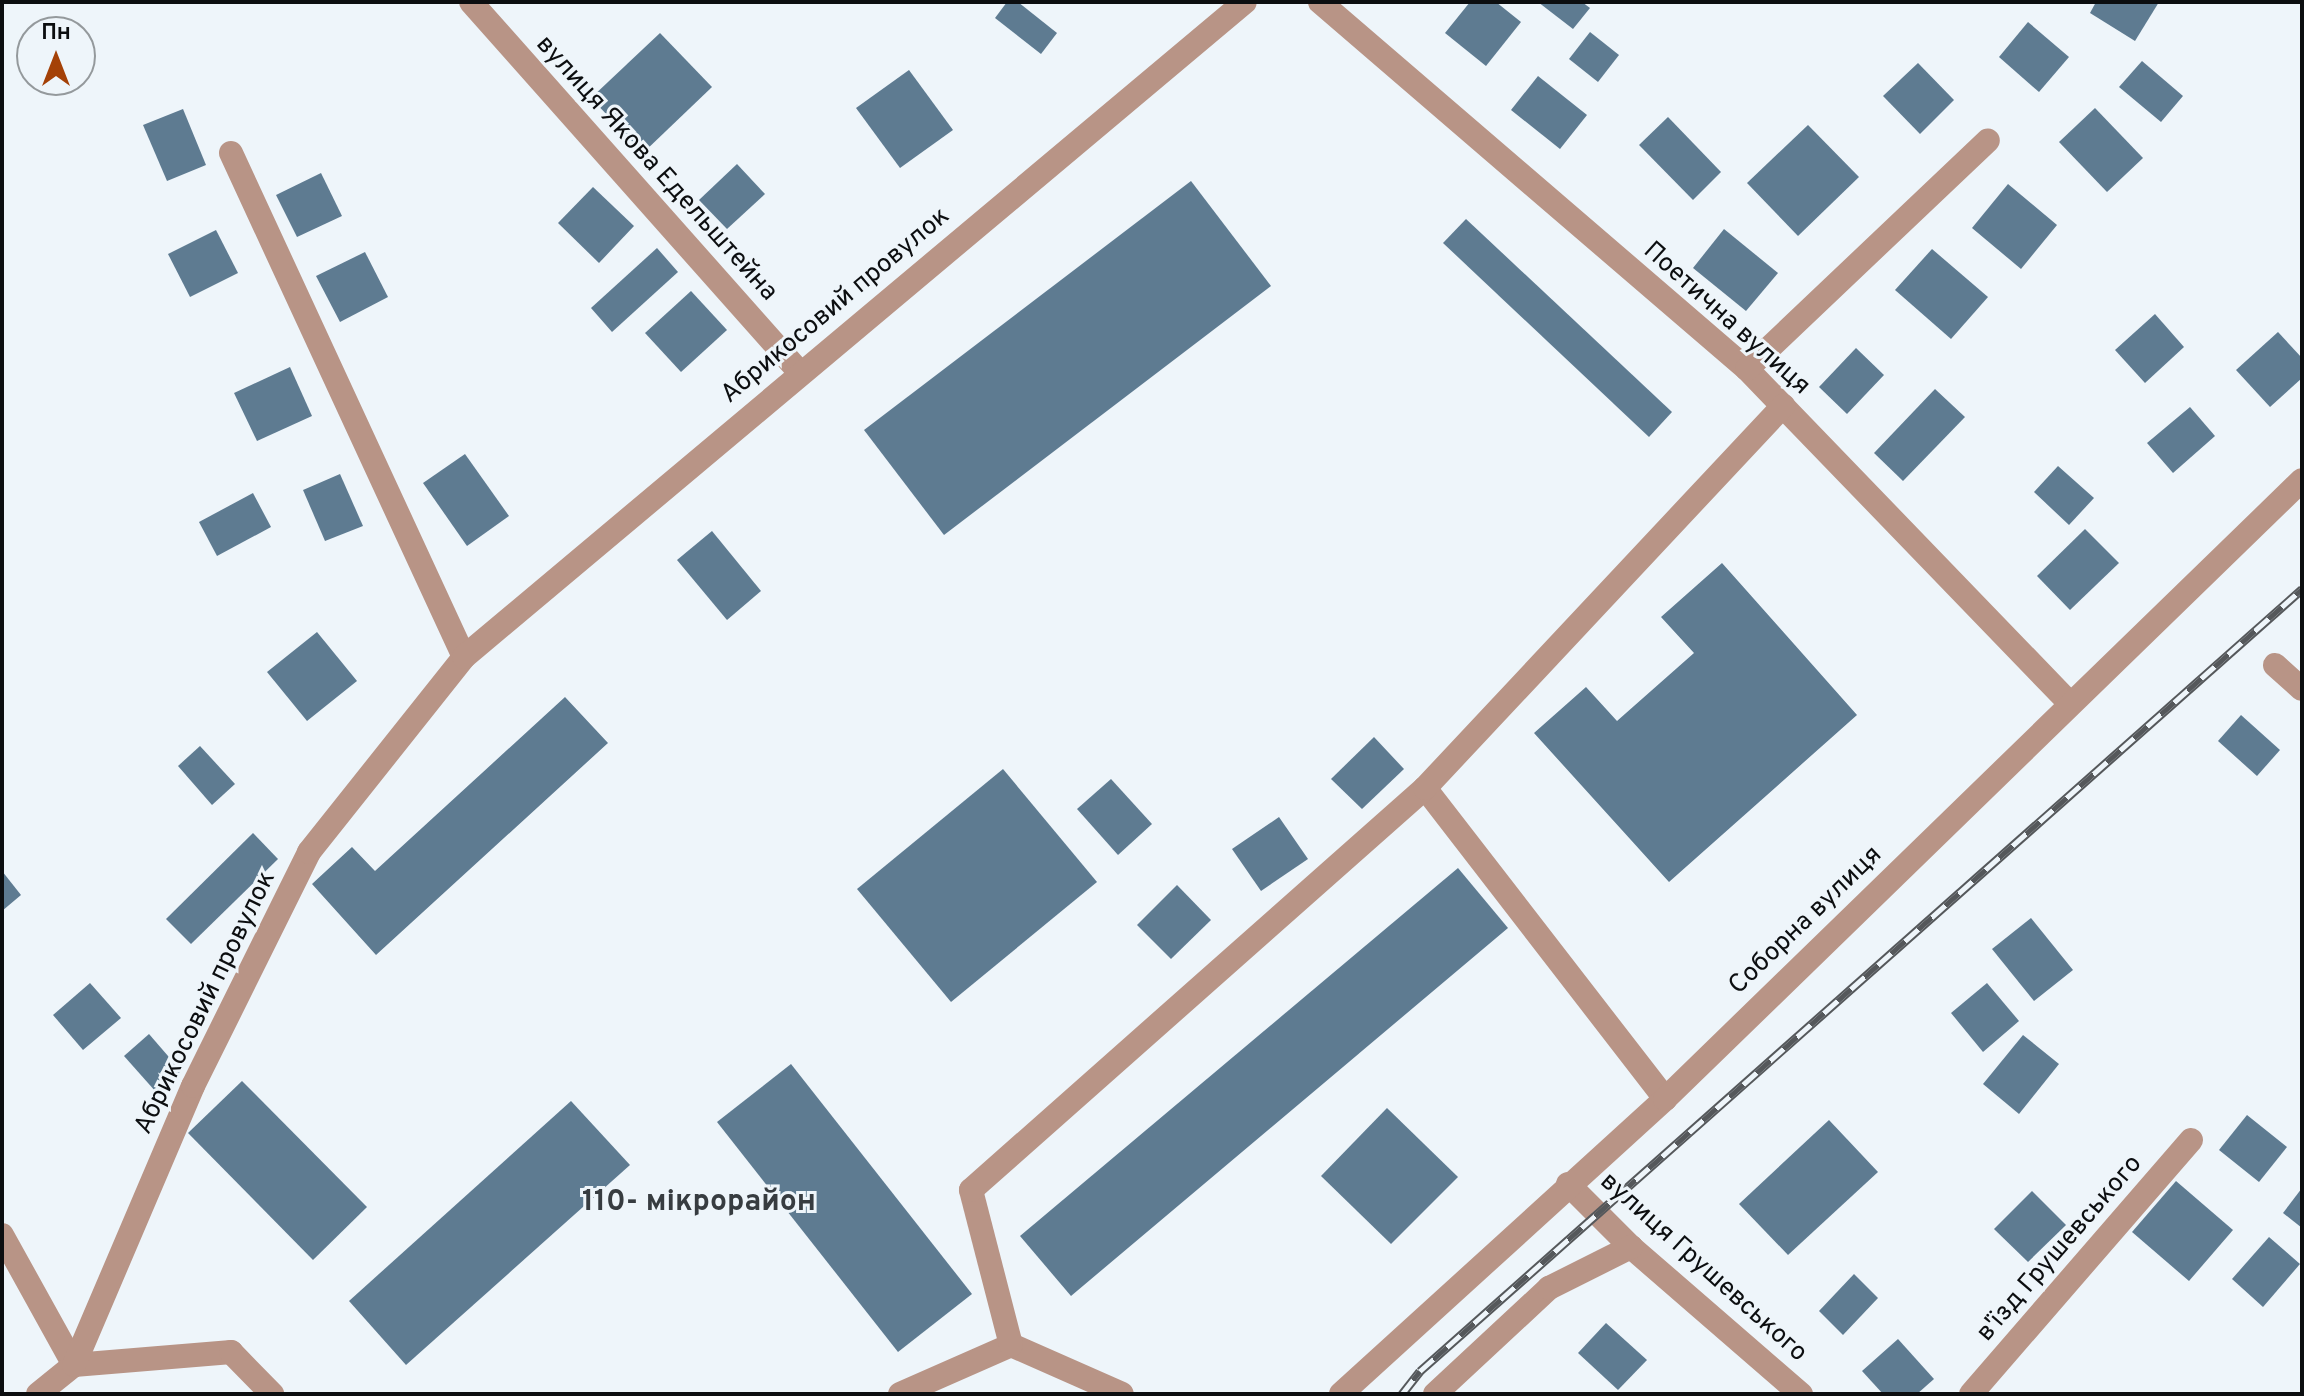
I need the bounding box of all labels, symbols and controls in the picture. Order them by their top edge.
north arrow [16,16,96,96]
text: Пн [41,20,71,47]
street label: вулиця Якова Едельштейна [529,30,783,308]
street label: Абрикосовий провулок [715,201,957,411]
street label: Поетична вулиця [1636,236,1816,402]
street label: Соборна вулиця [1723,840,1889,1002]
street label: Абрикосовий провулок [129,866,283,1140]
street label: в'їзд Грушевського [1971,1149,2149,1349]
street label: вулиця Грушевського [1593,1167,1813,1369]
district label: 110- мікрорайон [582,1185,816,1221]

